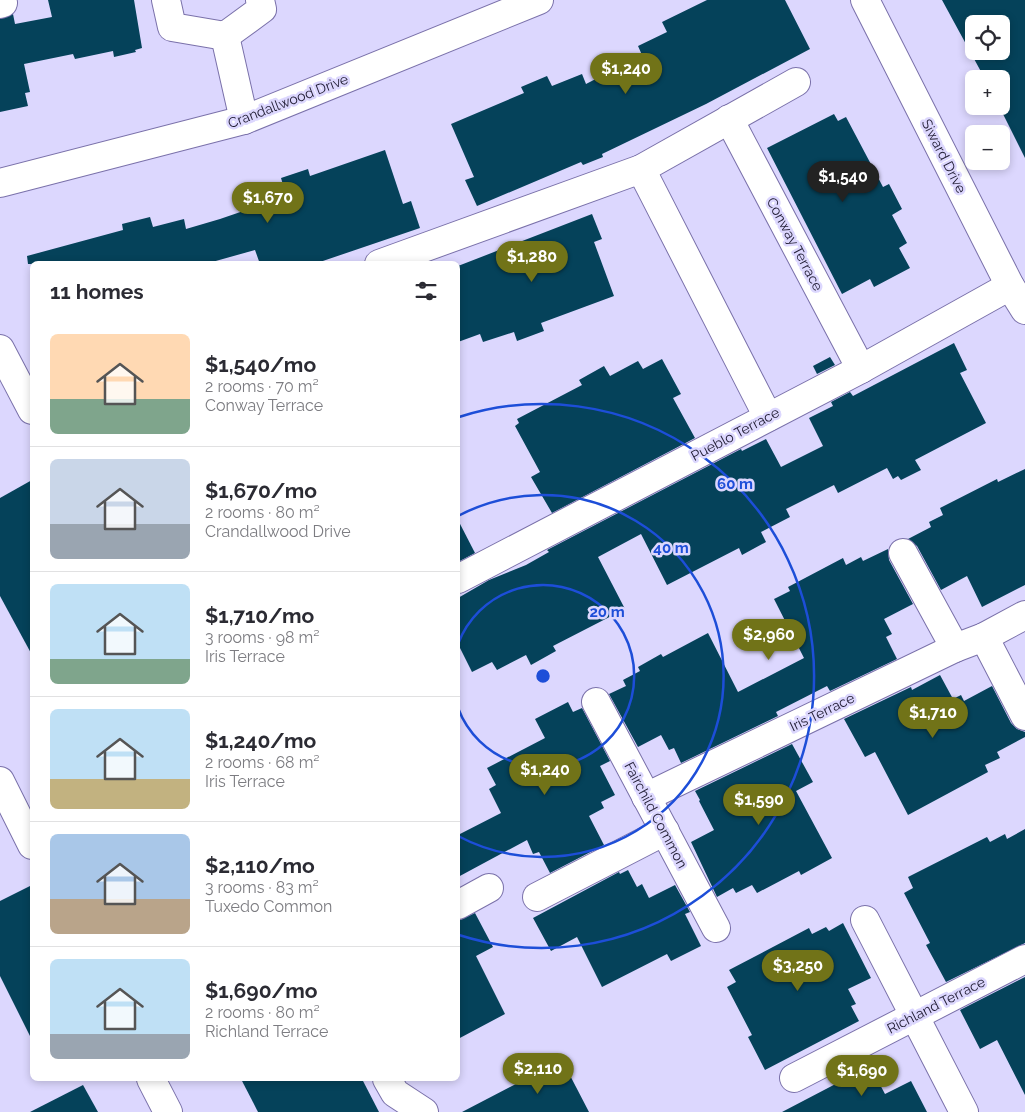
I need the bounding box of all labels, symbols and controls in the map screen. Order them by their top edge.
map controls [965,15,1010,170]
button: locate [965,15,1010,60]
pin: $1,240 [585,52,667,95]
text: $1,240 [601,59,651,78]
button: + [965,70,1010,115]
street label: Crandallwood Drive [226,71,350,131]
street label: Siward Drive [919,116,969,196]
button: − [965,125,1010,170]
pin: $1,540 [802,160,884,203]
text: $1,540 [818,167,868,186]
pin: $1,670 [227,182,309,224]
text: $1,670 [243,188,293,207]
street label: Conway Terrace [764,195,826,293]
pin: $1,280 [491,240,573,283]
text: $1,280 [507,247,557,266]
icon: filters [412,277,440,305]
text: 11 homes [50,279,144,304]
text: $1,540/mo [205,352,316,377]
icon: home [90,354,150,414]
text: 2 rooms · 70 m² [205,377,319,396]
text: Conway Terrace [205,396,323,415]
street label: Pueblo Terrace [688,404,782,464]
text: 60 m [717,475,753,493]
text: $1,670/mo [205,478,317,503]
icon: home [90,479,150,539]
text: 2 rooms · 80 m² [205,503,320,522]
text: Crandallwood Drive [205,522,351,541]
text: 40 m [653,539,689,557]
text: $1,710/mo [205,603,314,628]
text: 20 m [589,603,625,621]
icon: home [90,604,150,664]
pin: $2,960 [728,618,810,661]
text: $2,960 [743,625,795,644]
text: 3 rooms · 98 m² [205,628,320,647]
text: Iris Terrace [205,647,285,666]
centre of rings [534,667,552,685]
street label: Iris Terrace [787,690,857,734]
pin: $1,710 [892,696,974,739]
text: $1,710 [909,703,957,722]
text: $1,240/mo [205,728,316,753]
icon: home [90,729,150,789]
text: 2 rooms · 68 m² [205,753,320,772]
pin: $1,240 [504,754,586,796]
street label: Fairchild Common [621,759,691,871]
text: $1,240 [520,760,570,779]
text: Iris Terrace [205,772,285,791]
pin: $1,590 [718,784,800,826]
text: $1,590 [734,790,784,809]
text: $2,110/mo [205,853,315,878]
icon: home [90,854,150,914]
text: 3 rooms · 83 m² [205,878,319,897]
text: Tuxedo Common [205,897,332,916]
pin: $3,250 [757,950,839,992]
text: $3,250 [773,956,823,975]
street label: Richland Terrace [884,973,988,1037]
text: $1,690/mo [205,978,318,1003]
icon: home [90,979,150,1039]
text: 2 rooms · 80 m² [205,1003,320,1022]
text: Richland Terrace [205,1022,328,1041]
pin: $2,110 [497,1052,579,1095]
pin: $1,690 [821,1054,903,1097]
text: $2,110 [514,1059,562,1078]
text: $1,690 [837,1061,887,1080]

